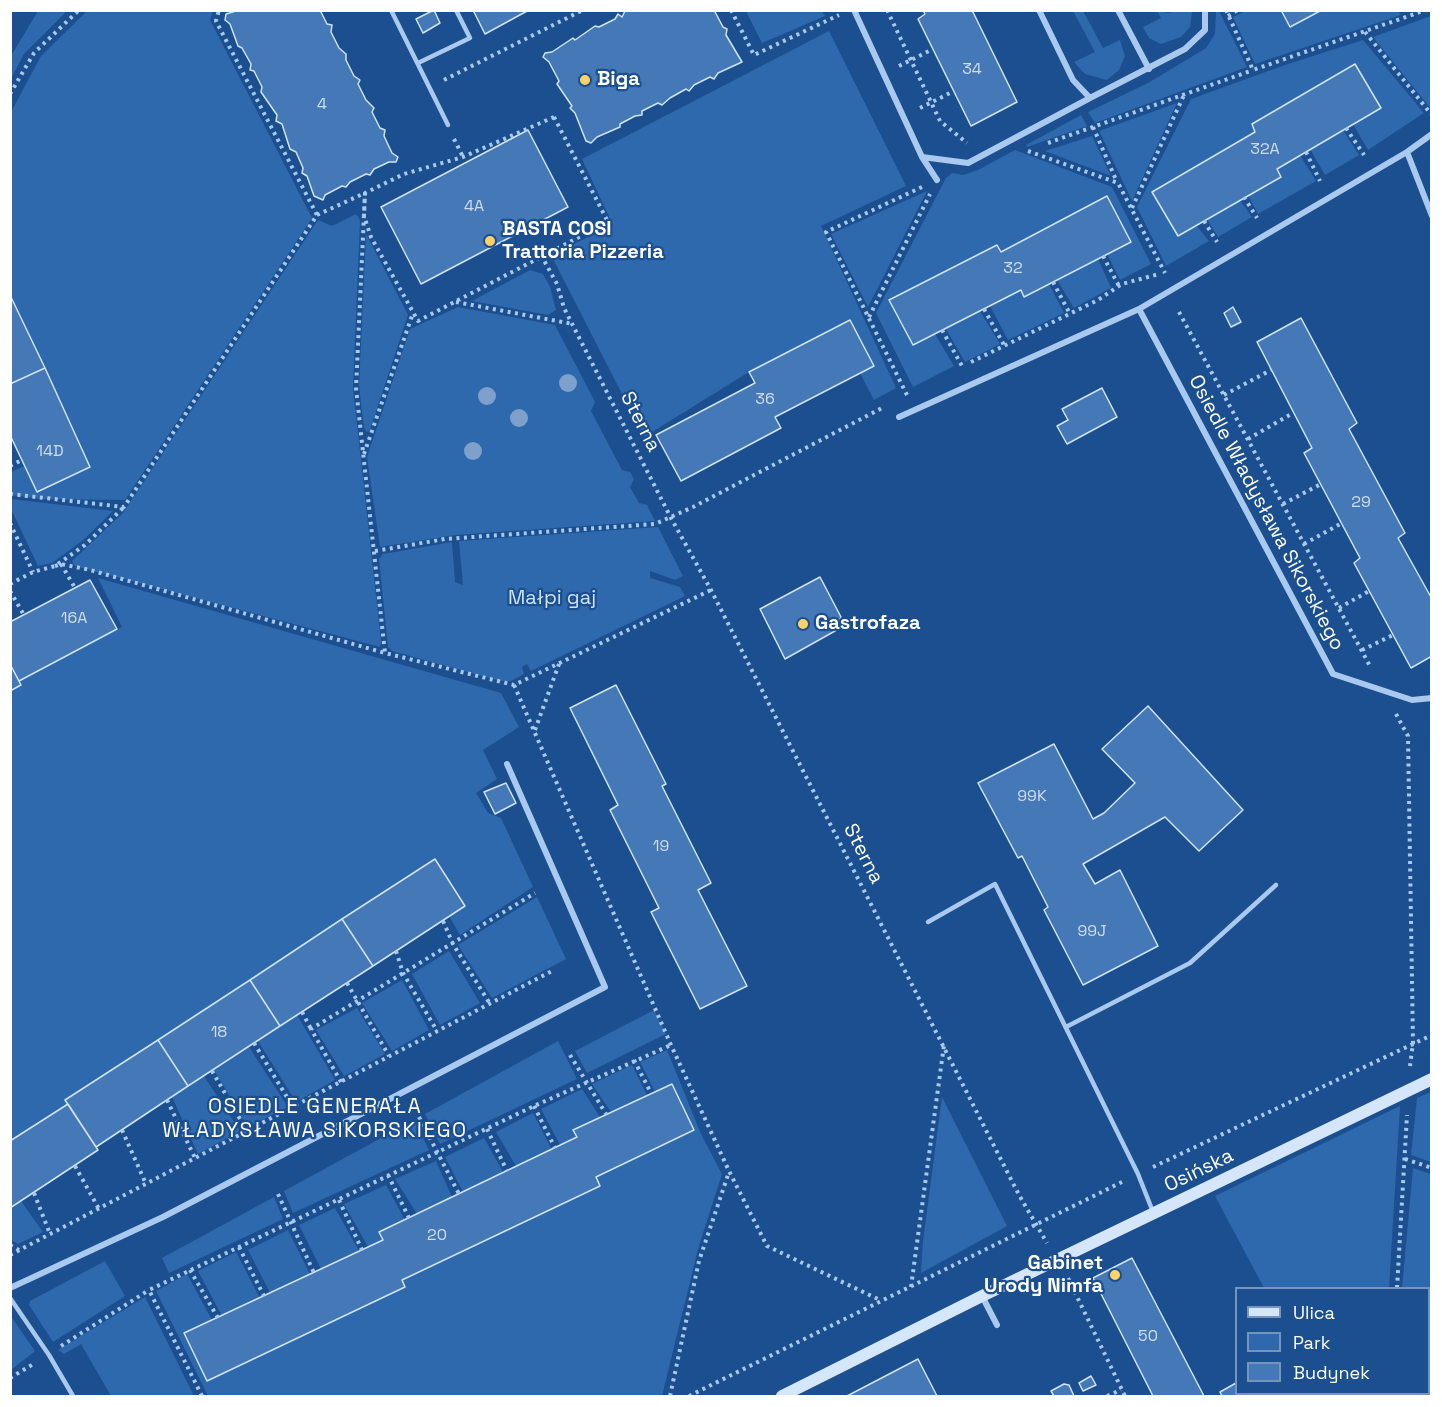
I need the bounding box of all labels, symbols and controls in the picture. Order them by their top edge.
house number: 34 [962,60,982,80]
place label: Biga [597,68,640,92]
marker: Biga [578,73,592,87]
house number: 4 [317,95,327,115]
house number: 32A [1250,140,1280,160]
house number: 4A [464,197,484,217]
place label: BASTA COSI Trattoria Pizzeria [502,218,664,265]
marker: BASTA COSI Trattoria Pizzeria [483,234,497,248]
house number: 32 [1003,259,1023,279]
street label: Osiedle Władysława Sikorskiego [1183,371,1349,655]
street label: Sterna [615,388,665,456]
house number: 36 [755,390,775,410]
house number: 14D [36,442,64,462]
house number: 29 [1351,493,1371,513]
park label: Małpi gaj [508,587,596,611]
house number: 16A [61,609,87,629]
place label: Gastrofaza [815,612,921,636]
marker: Gastrofaza [796,617,810,631]
house number: 99K [1017,787,1047,807]
street label: Sterna [838,820,888,888]
house number: 19 [653,837,669,857]
house number: 99J [1077,922,1107,942]
house number: 18 [211,1023,227,1043]
district label: OSIEDLE GENERAŁA WŁADYSŁAWA SIKORSKIEGO [162,1094,468,1144]
street label: Osińska [1161,1144,1237,1198]
house number: 20 [427,1226,447,1246]
place label: Gabinet Urody Nimfa [984,1252,1103,1299]
marker: Gabinet Urody Nimfa [1108,1268,1122,1282]
legend [1235,1287,1430,1395]
text: Ulica [1293,1301,1335,1324]
house number: 50 [1138,1327,1158,1347]
text: Park [1293,1331,1330,1354]
text: Budynek [1293,1361,1370,1384]

